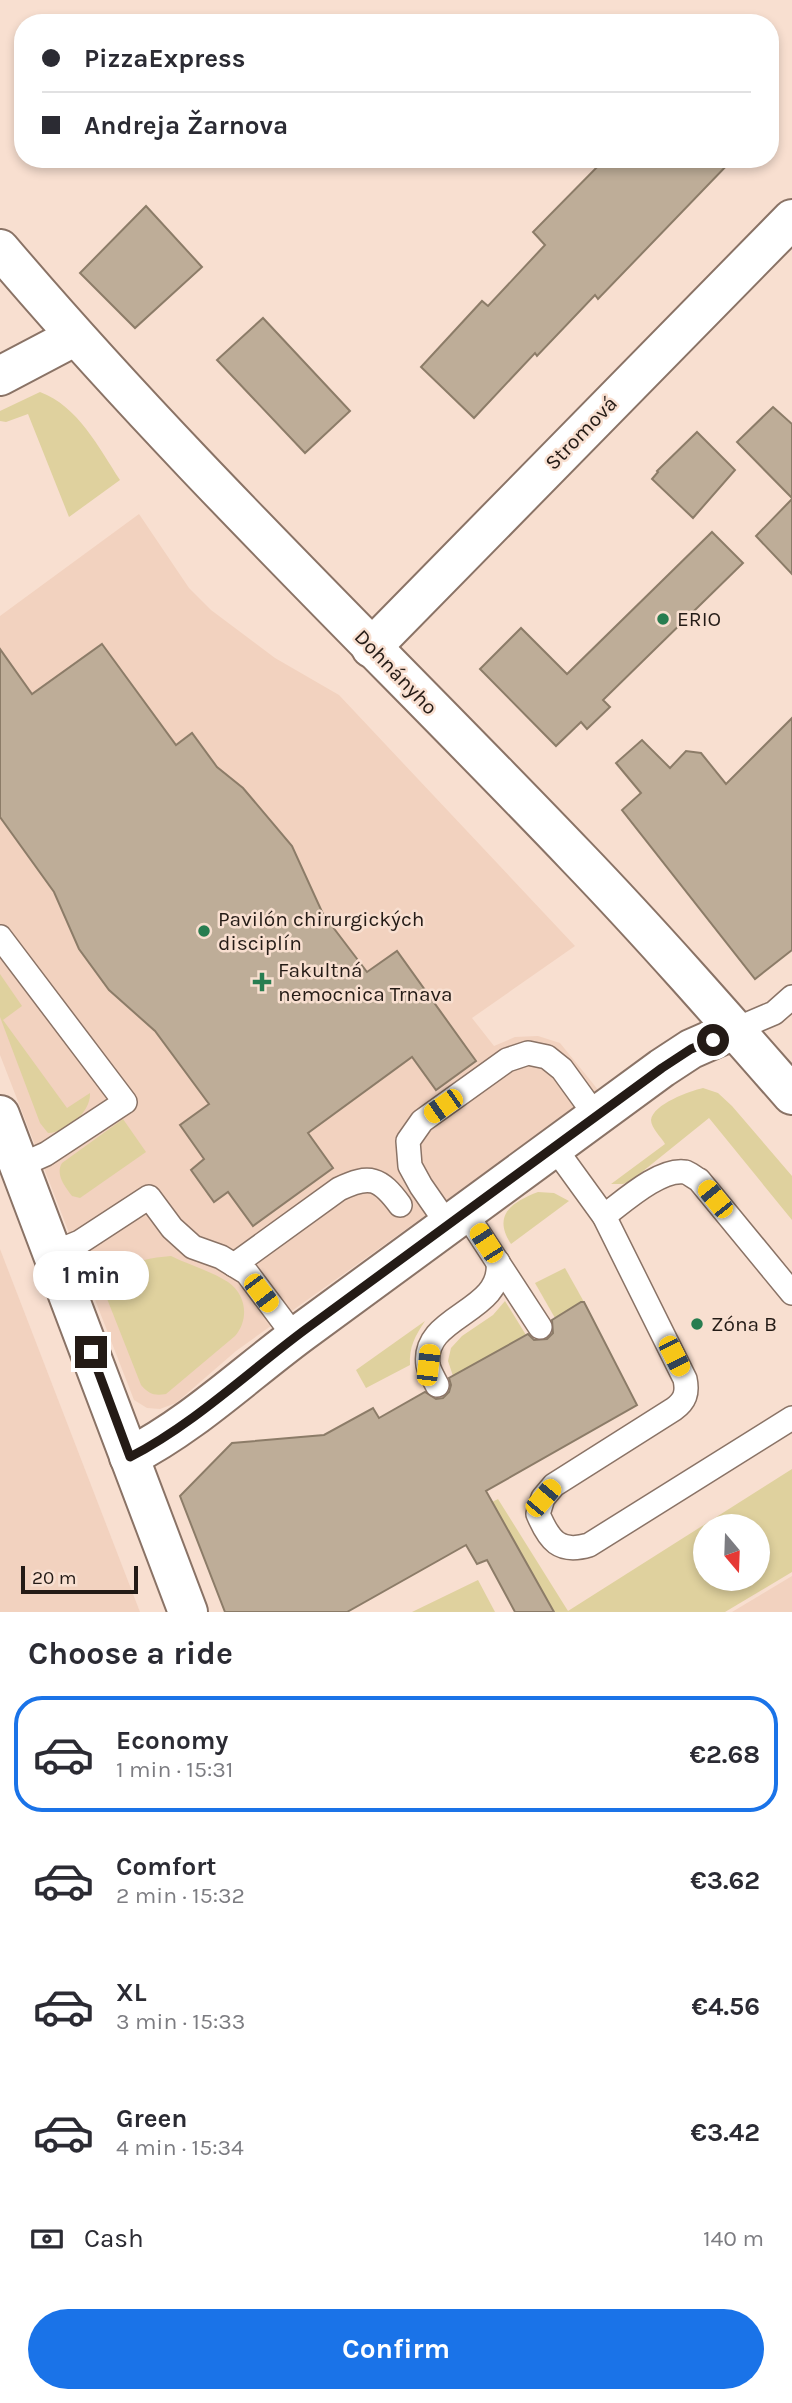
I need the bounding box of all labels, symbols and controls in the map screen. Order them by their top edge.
text: PizzaExpress [84,43,246,74]
text: Andreja Žarnova [84,110,288,141]
street label: Stromová [540,391,622,475]
place label: ERIO [677,607,721,631]
marker: ERIO [655,611,671,627]
street label: Dohnányho [350,625,442,719]
place label: Pavilón chirurgických disciplín [218,907,424,955]
marker: Pavilón chirurgických disciplín [196,923,212,939]
place label: Fakultná nemocnica Trnava [278,958,453,1006]
marker: Fakultná nemocnica Trnava [252,972,272,992]
route start [697,1024,729,1056]
car [420,1085,467,1127]
car [694,1176,737,1222]
car [466,1220,507,1266]
callout: 1 min [33,1250,149,1300]
text: 1 min [62,1262,120,1289]
car [240,1270,283,1316]
place label: Zóna B [711,1312,777,1336]
marker: Zóna B [689,1316,705,1332]
car [656,1333,693,1379]
route end [75,1336,107,1368]
car [416,1343,441,1387]
car [522,1475,565,1521]
north arrow [693,1514,770,1591]
map controls [693,1514,770,1591]
scale bar [21,1563,138,1595]
text: 20 m [32,1567,77,1589]
text: Choose a ride [28,1635,233,1672]
icon: car [32,1723,95,1786]
text: Economy [116,1725,228,1756]
text: €2.68 [690,1739,760,1770]
text: 1 min · 15:31 [116,1756,233,1783]
icon: car [32,1849,95,1912]
text: Comfort [116,1851,217,1882]
text: €3.62 [690,1865,760,1896]
text: 2 min · 15:32 [116,1882,245,1909]
icon: car [32,1975,95,2038]
text: XL [116,1977,147,2008]
text: €4.56 [692,1991,760,2022]
text: 3 min · 15:33 [116,2008,245,2035]
icon: car [32,2101,95,2164]
text: Green [116,2103,188,2134]
text: €3.42 [691,2117,760,2148]
text: 4 min · 15:34 [116,2134,244,2161]
icon: cash [28,2220,66,2258]
text: Cash [84,2223,144,2254]
text: 140 m [703,2225,764,2252]
button: Confirm [28,2309,764,2389]

